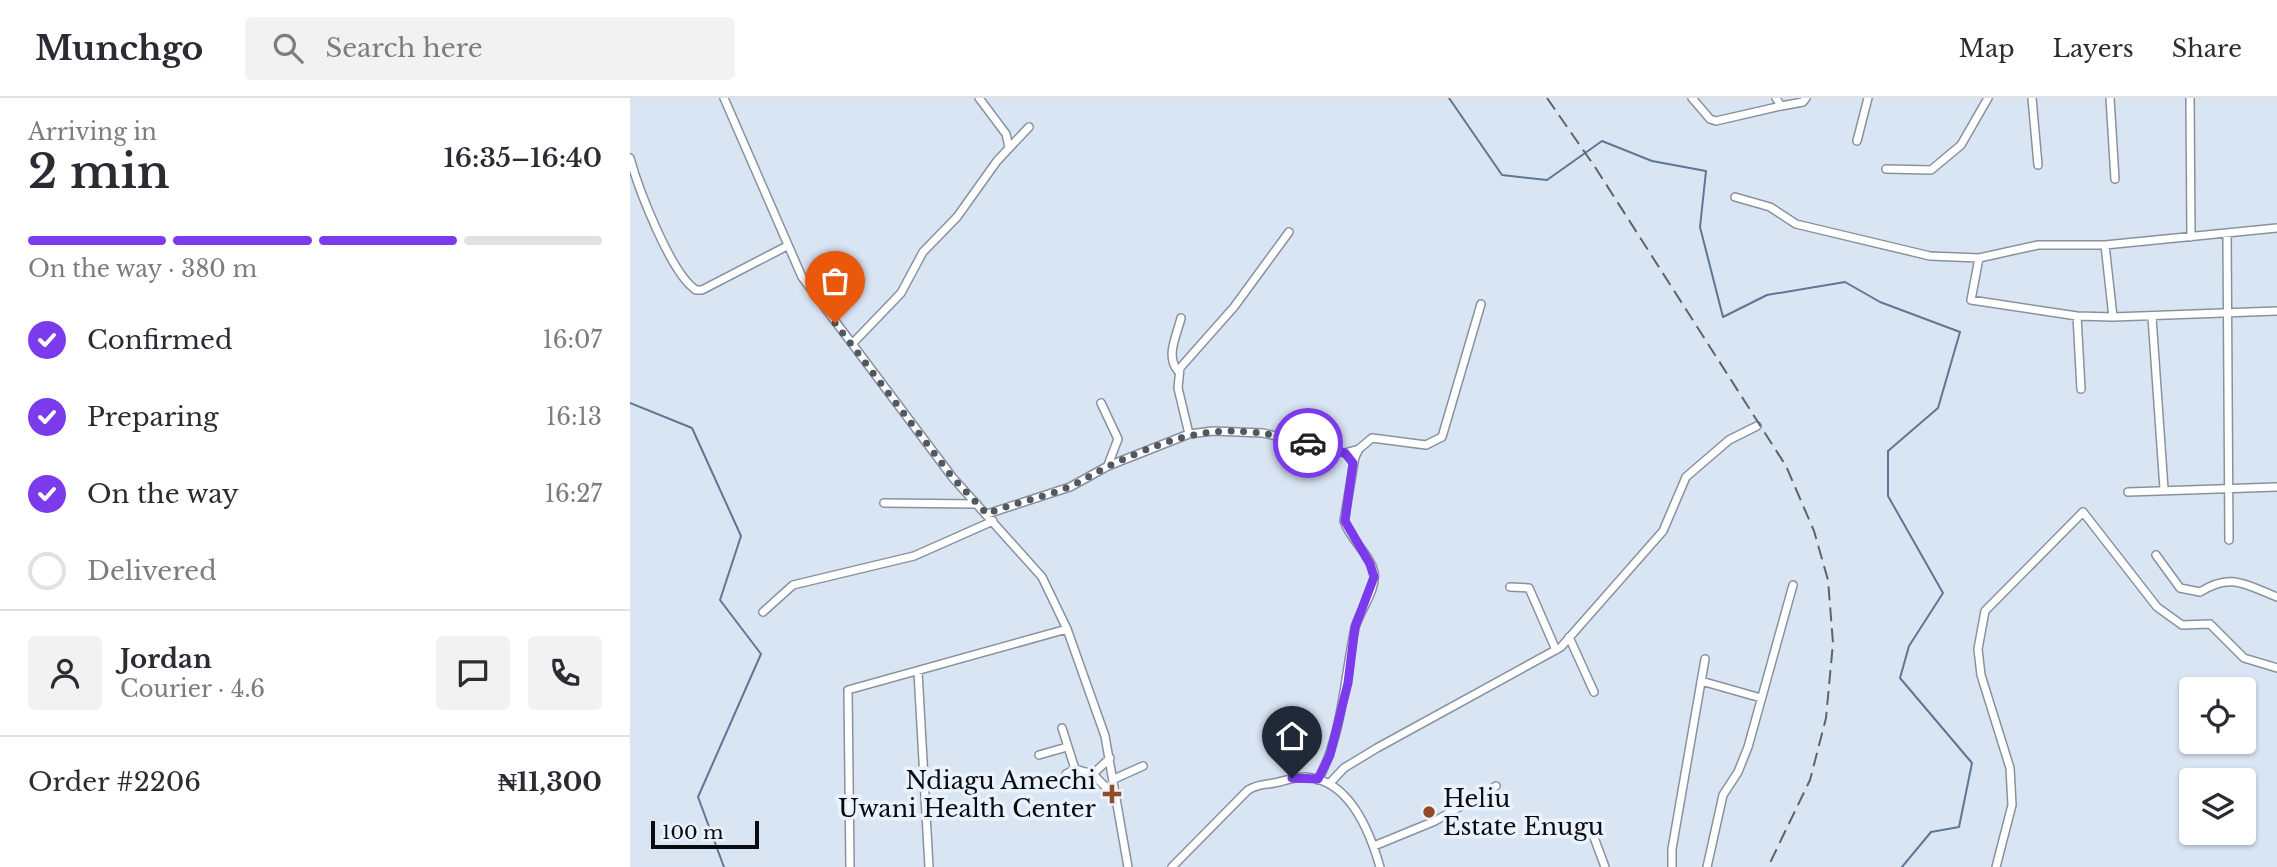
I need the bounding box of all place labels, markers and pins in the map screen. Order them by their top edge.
pin [805,251,865,323]
pin [1262,706,1322,778]
place label: Ndiagu Amechi Uwani Health Center [838,766,1097,823]
marker: Ndiagu Amechi Uwani Health Center [1102,784,1122,804]
place label: Heliu Estate Enugu [1443,784,1604,841]
marker: Heliu Estate Enugu [1421,804,1437,820]

